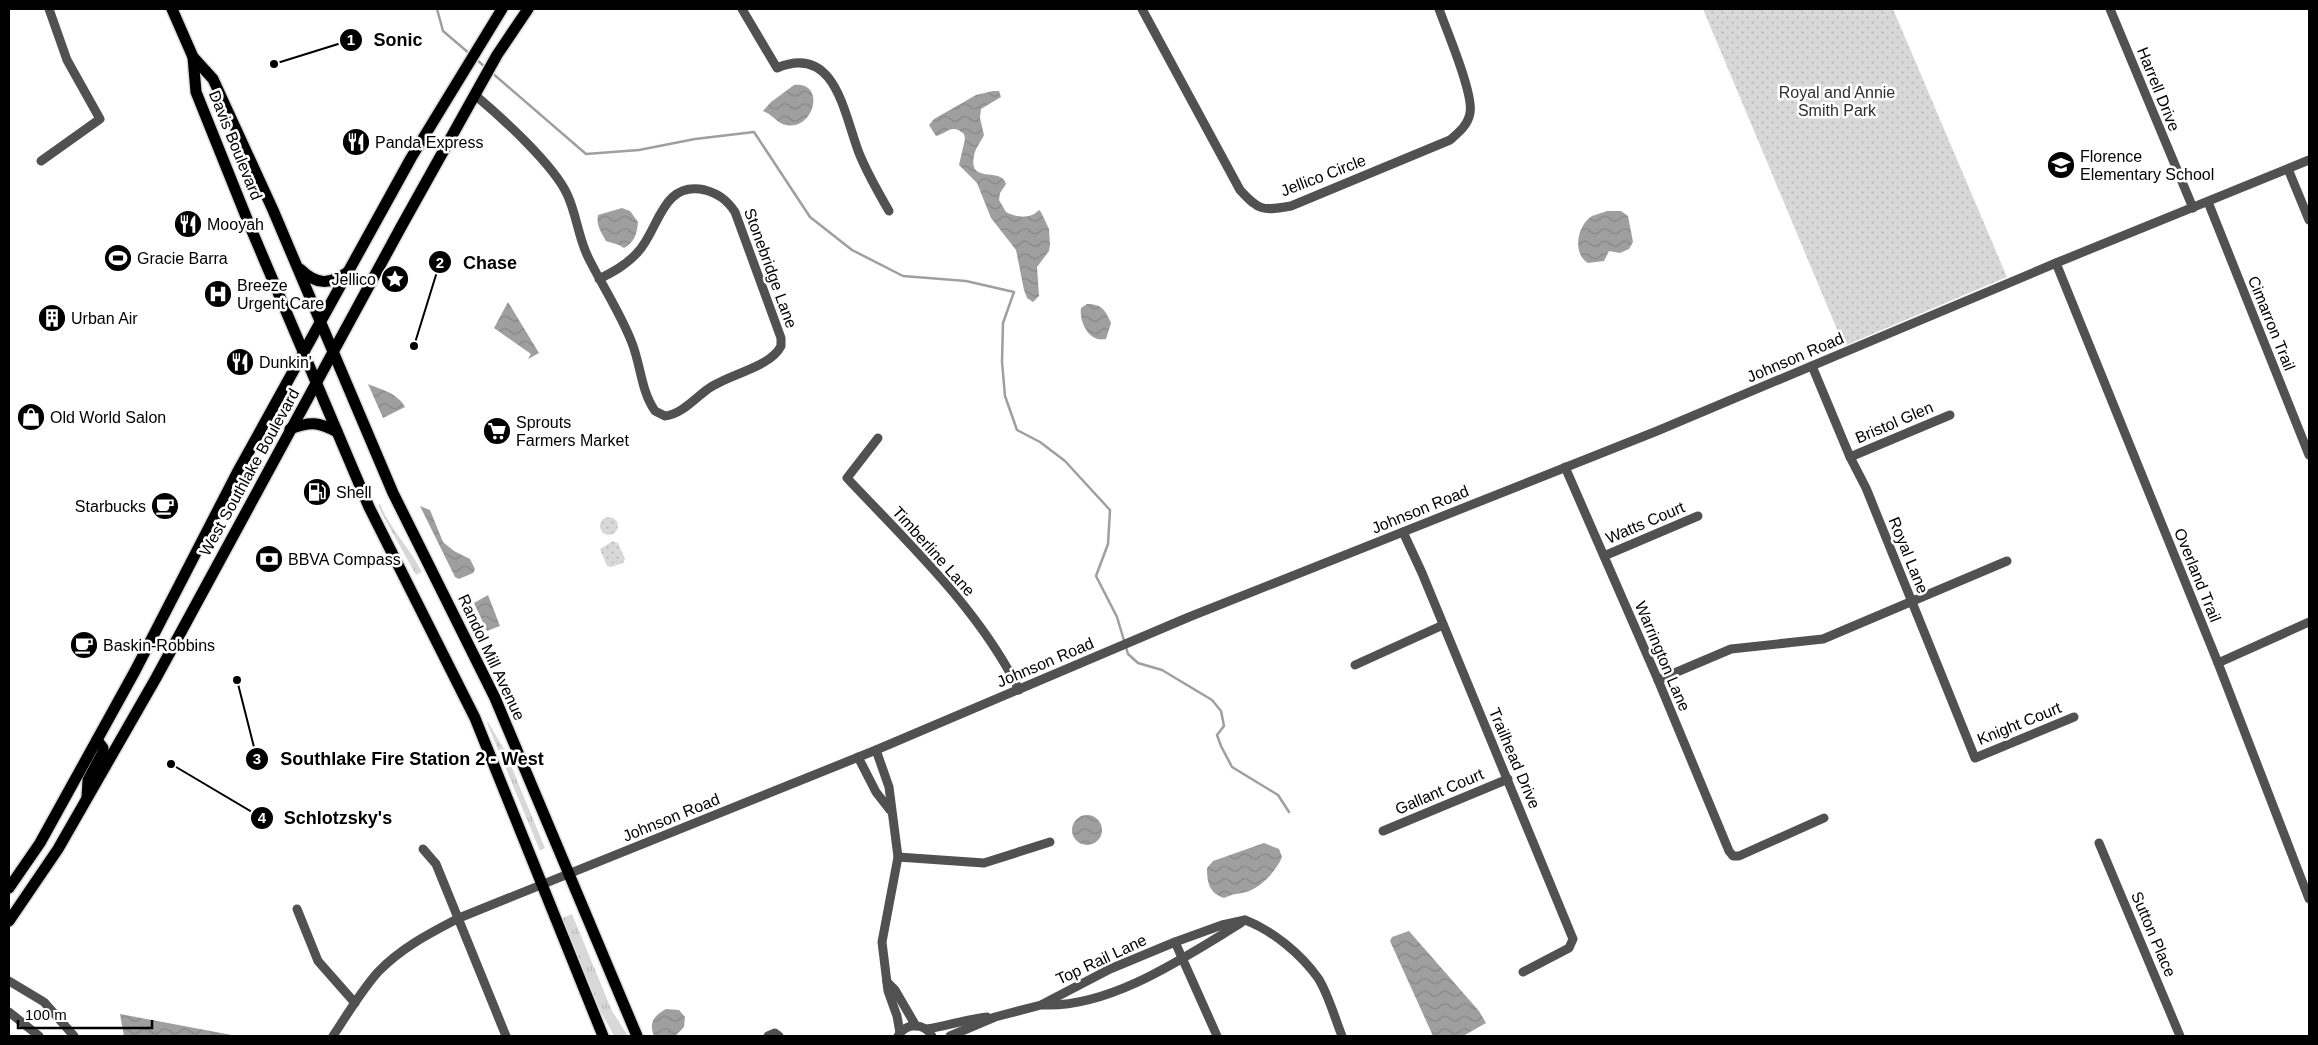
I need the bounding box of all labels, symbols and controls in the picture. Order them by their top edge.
callout: Sonic [338,23,432,56]
text: Sonic [373,30,423,50]
text: 1 [347,31,355,48]
street label: Harrell Drive [2134,45,2183,134]
park label: Royal and Annie Smith Park [1779,84,1895,119]
street label: Davis Boulevard [206,88,265,202]
restaurant icon: Panda Express [341,127,371,157]
place label: Panda Express [375,134,484,151]
place label: Florence Elementary School [2080,148,2214,183]
school or university icon: Florence Elementary School [2046,150,2076,180]
street label: Jellico Circle [1278,151,1368,199]
street label: Stonebridge Lane [741,206,800,331]
restaurant icon: Mooyah [173,209,203,239]
place label: Mooyah [207,216,264,233]
sports icon: Gracie Barra [103,243,133,273]
callout: Chase [428,246,527,279]
place label: Gracie Barra [137,250,228,267]
text: Chase [463,253,517,273]
text: 2 [436,254,444,271]
place icon: Jellico [380,264,410,294]
place label: Jellico [332,271,376,288]
street label: Cimarron Trail [2245,273,2298,373]
place label: Breeze Urgent Care [237,277,324,312]
hospital icon: Breeze Urgent Care [203,279,233,309]
building icon: Urban Air [37,303,67,333]
place label: Urban Air [71,310,138,327]
street label: Johnson Road [1744,329,1846,385]
restaurant icon: Dunkin' [225,347,255,377]
place label: Dunkin' [259,354,312,371]
street label: West Southlake Boulevard [196,386,303,559]
street label: Bristol Glen [1853,398,1936,446]
shop icon: Old World Salon [16,402,46,432]
place label: Old World Salon [50,409,166,426]
place label: Sprouts Farmers Market [516,414,629,449]
supermarket icon: Sprouts Farmers Market [482,416,512,446]
fuel station icon: Shell [302,477,332,507]
street label: Johnson Road [1369,482,1471,537]
place label: Shell [336,484,372,501]
cafe icon: Starbucks [150,491,180,521]
place label: Starbucks [75,498,146,515]
street label: Watts Court [1603,498,1688,547]
street label: Timberline Lane [889,503,978,600]
street label: Royal Lane [1885,514,1932,596]
street label: Overland Trail [2171,526,2224,625]
bank icon: BBVA Compass [254,544,284,574]
place label: BBVA Compass [288,551,401,568]
street label: Randol Mill Avenue [455,592,528,723]
street label: Warrington Lane [1632,599,1693,714]
cafe icon: Baskin-Robbins [69,630,99,660]
street label: Johnson Road [994,634,1096,690]
place label: Baskin-Robbins [103,637,215,654]
street label: Knight Court [1975,699,2064,748]
street label: Trailhead Drive [1486,705,1543,811]
callout: Southlake Fire Station 2 - West [245,742,553,775]
text: Southlake Fire Station 2 - West [280,749,544,769]
text: 3 [253,750,261,767]
street label: Gallant Court [1392,765,1486,818]
street label: Johnson Road [620,790,722,845]
callout: Schlotzsky's [249,801,403,834]
text: Schlotzsky's [284,808,392,828]
text: 4 [258,809,267,826]
street label: Sutton Place [2128,889,2179,979]
street label: Top Rail Lane [1053,931,1149,988]
scale bar [18,998,151,1030]
text: 100 m [25,1006,67,1023]

